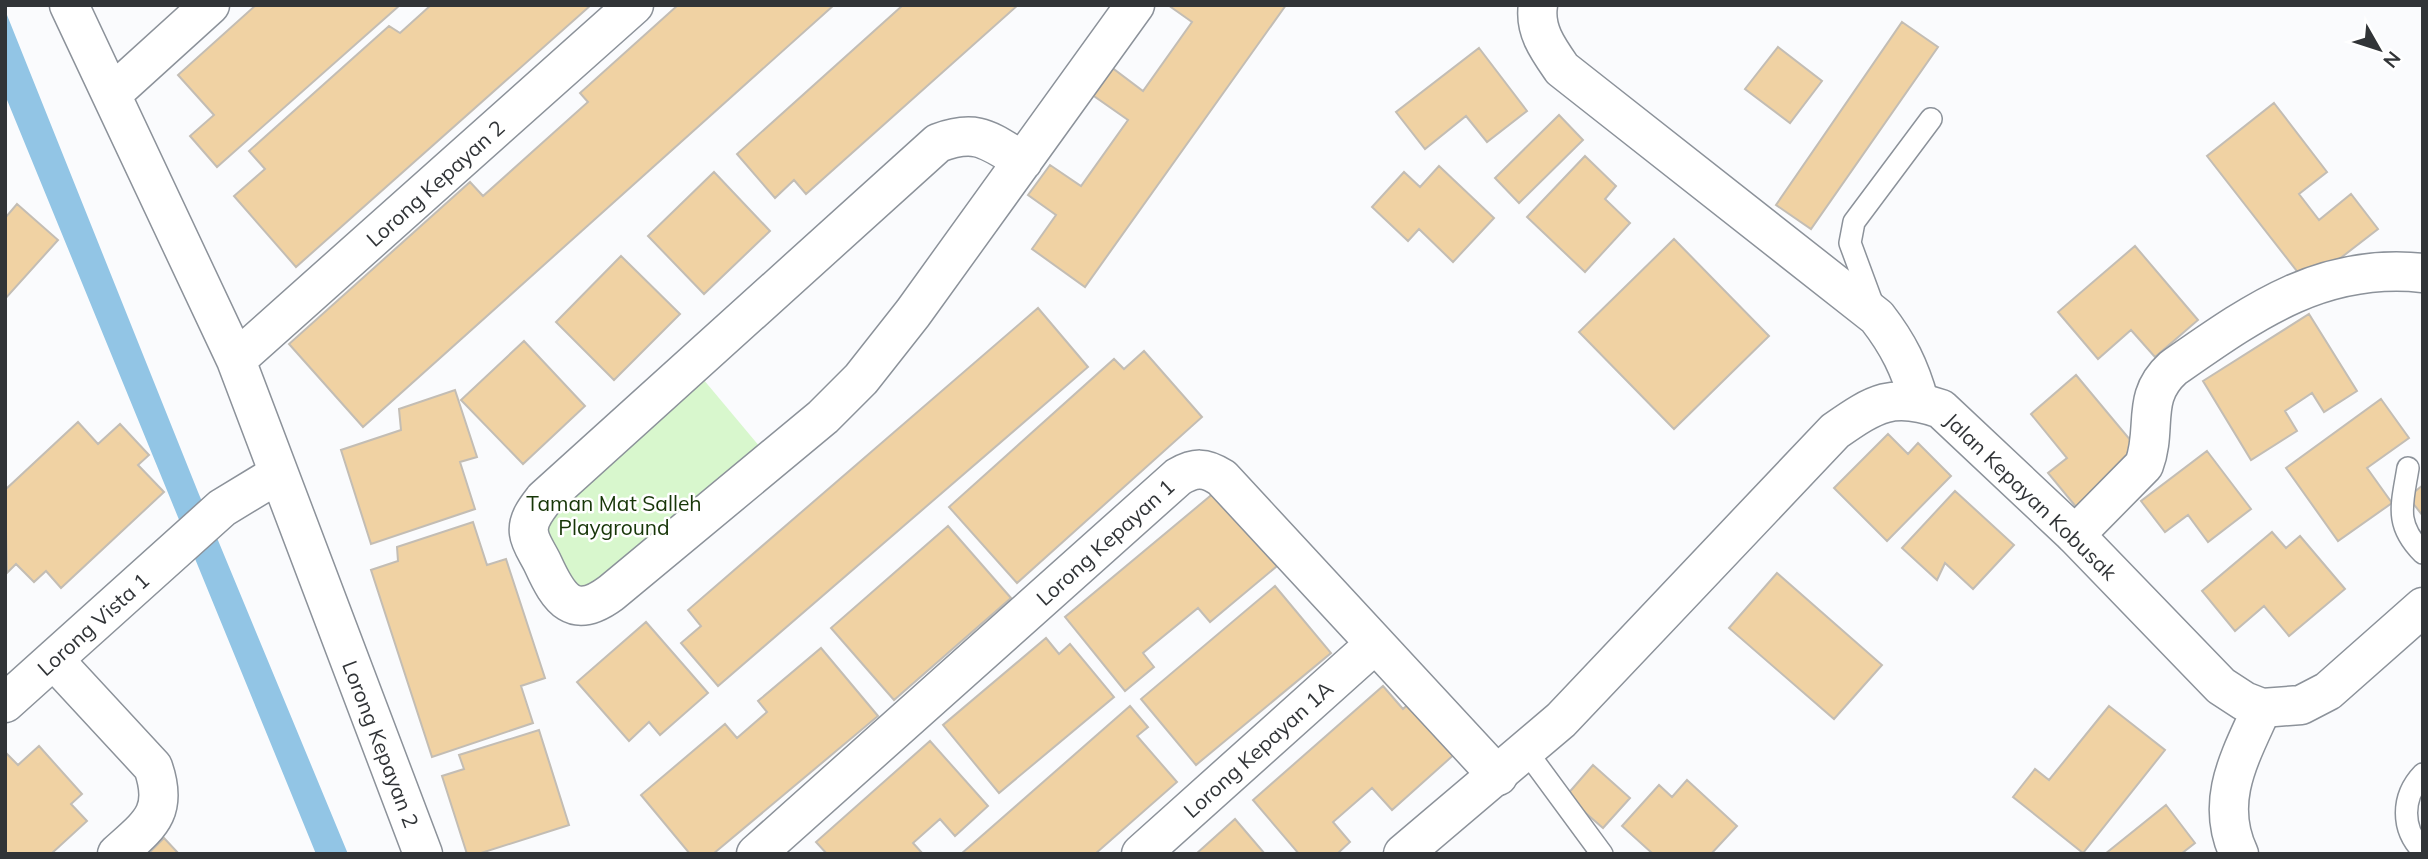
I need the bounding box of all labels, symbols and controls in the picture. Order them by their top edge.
north arrow [2344,14,2414,84]
text: N [2378,47,2406,73]
street label: Lorong Kepayan 2 [361,114,509,252]
street label: Jalan Kepayan Kobusak [1939,407,2123,585]
street label: Lorong Kepayan 1 [1031,473,1179,611]
park label: Taman Mat Salleh Playground [526,490,702,540]
street label: Lorong Vista 1 [32,567,154,681]
street label: Lorong Kepayan 2 [337,657,425,831]
street label: Lorong Kepayan 1A [1178,675,1339,823]

